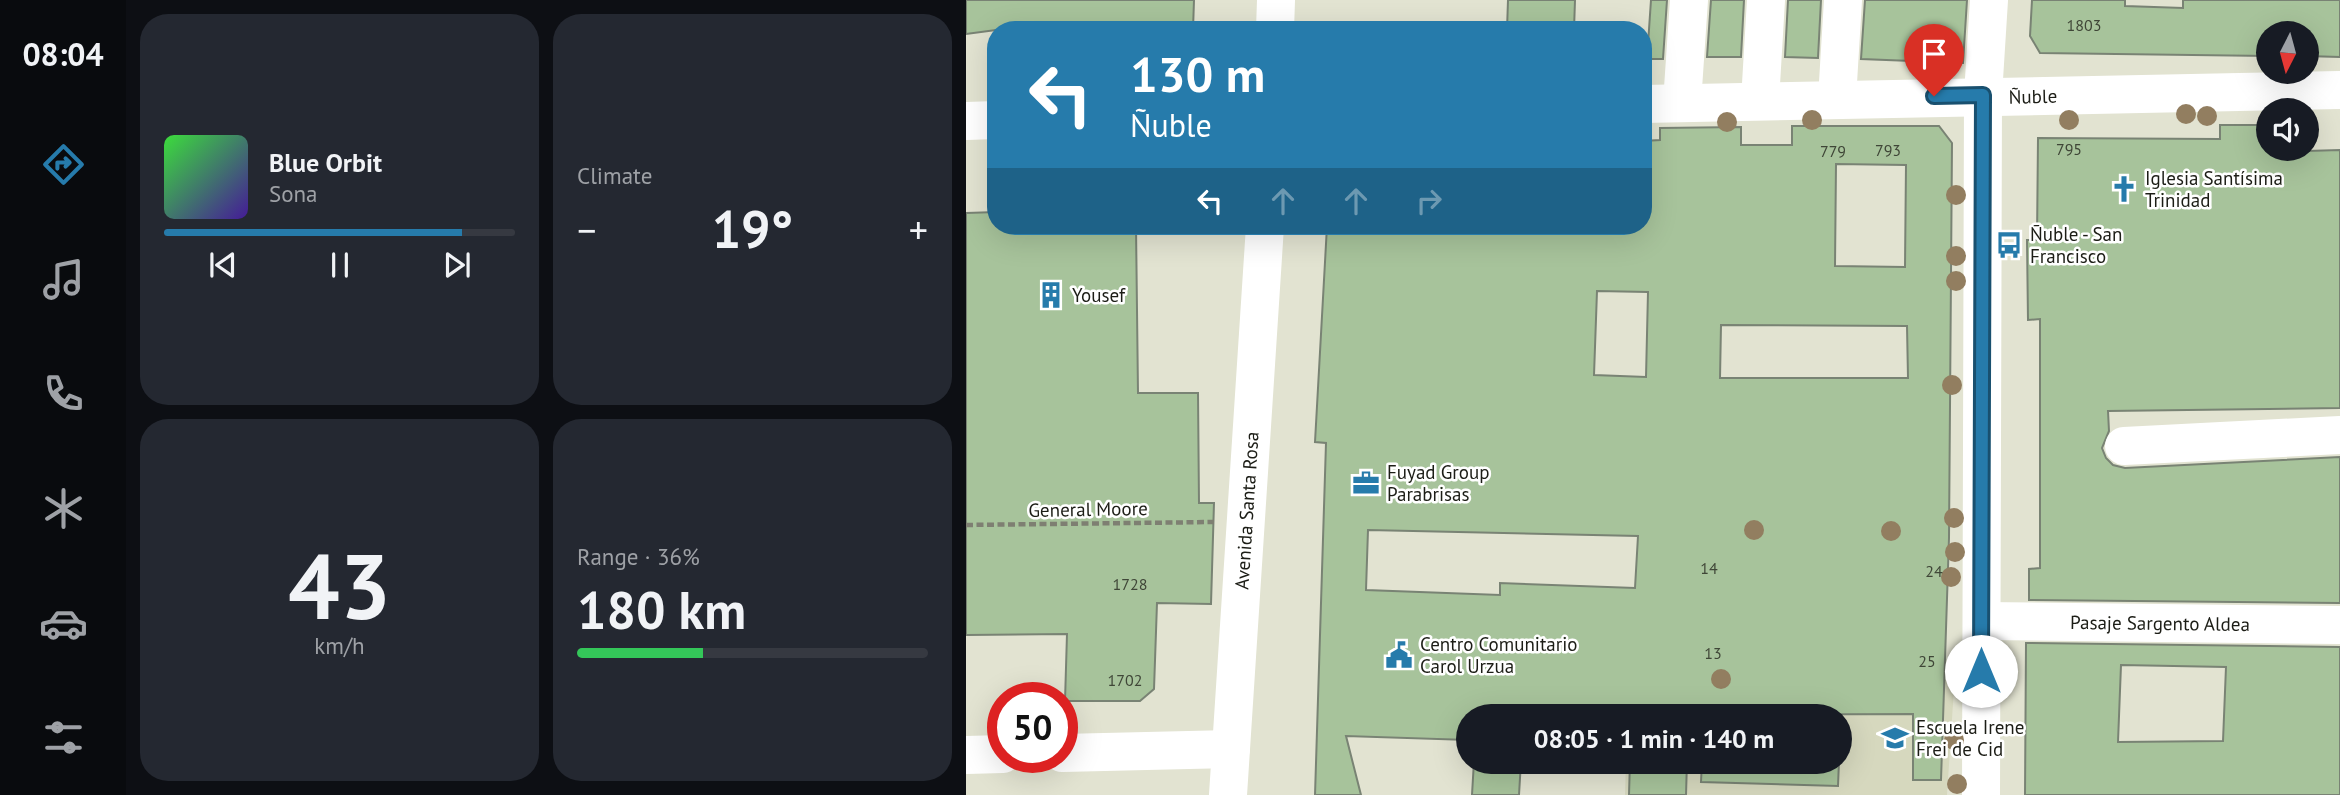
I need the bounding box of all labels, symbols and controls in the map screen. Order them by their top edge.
house number: 1803 [2067,15,2101,35]
north arrow [2256,21,2319,84]
map controls [2256,21,2319,161]
pin [1904,24,1964,96]
text: 08:04 [22,33,104,75]
icon: arrive [1915,35,1953,73]
text: 130 m [1130,42,1265,106]
icon: left [1015,49,1106,140]
street label: Ñuble [2008,84,2057,109]
button: sound [2256,98,2319,161]
text: Ñuble [1130,104,1212,146]
house number: 795 [2056,139,2082,159]
icon: directions [39,140,88,189]
house number: 793 [1875,140,1901,160]
house number: 779 [1820,141,1846,161]
text: Blue Orbit [269,146,382,179]
text: Climate [577,161,652,190]
place label: Iglesia Santísima Trinidad [2145,166,2283,212]
church icon: Iglesia Santísima Trinidad [2109,174,2139,204]
text: Sona [269,179,318,208]
icon: left [1191,182,1229,220]
icon: ahead [1264,182,1302,220]
icon: ahead [1337,182,1375,220]
icon: right [1410,182,1448,220]
text: 19° [712,195,793,262]
text: − [577,205,596,254]
text: + [909,205,928,254]
place label: Ñuble - San Francisco [2030,222,2122,268]
bus stop icon: Ñuble - San Francisco [1994,230,2024,260]
icon: previous [204,246,242,284]
icon: pause [321,246,359,284]
icon: next [438,246,476,284]
icon: music [39,255,88,304]
building icon: Yousef [1036,280,1066,310]
place label: Yousef [1072,283,1126,307]
icon: phone [39,369,88,418]
street label: Avenida Santa Rosa [1229,431,1264,590]
place label: Fuyad Group Parabrisas [1387,460,1489,506]
office icon: Fuyad Group Parabrisas [1351,468,1381,498]
icon: climate [39,484,88,533]
street label: General Moore [1028,496,1148,522]
text: 43 [288,526,391,644]
text: Range · 36% [577,542,700,571]
house number: 14 [1700,558,1718,578]
house number: 24 [1925,561,1943,581]
house number: 1728 [1113,574,1147,594]
text: 180 km [577,576,746,643]
icon: car [39,599,88,648]
street label: Pasaje Sargento Aldea [2070,610,2250,636]
text: km/h [314,631,365,660]
place label: Centro Comunitario Carol Urzua [1420,632,1578,678]
position arrow [1944,634,2018,708]
public building icon: Centro Comunitario Carol Urzua [1384,640,1414,670]
house number: 13 [1704,643,1722,663]
house number: 25 [1918,651,1936,671]
house number: 1702 [1108,670,1142,690]
speed limit sign: 50 [987,682,1078,773]
icon: filters [39,713,88,762]
place label: Escuela Irene Frei de Cid [1916,715,2024,761]
text: 08:05 · 1 min · 140 m [1534,722,1774,755]
school or university icon: Escuela Irene Frei de Cid [1880,723,1910,753]

